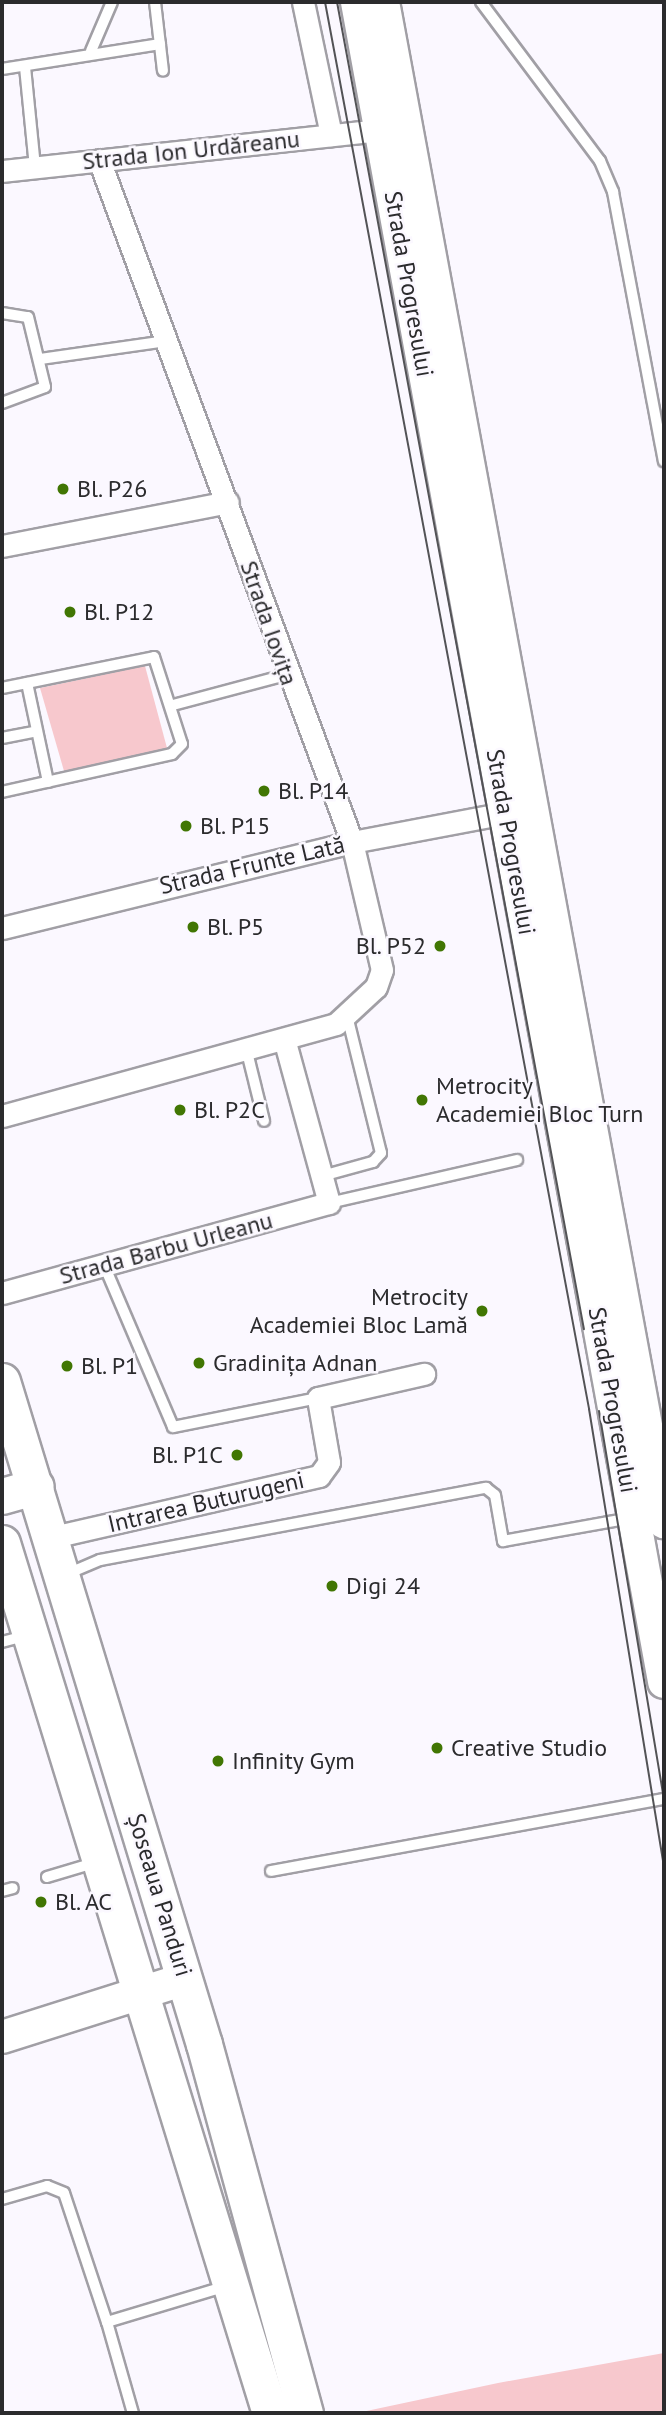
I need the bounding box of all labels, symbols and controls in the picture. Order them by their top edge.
street label: Strada Ion Urdăreanu [81,124,301,176]
street label: Strada Progresului [378,189,440,379]
place label: Bl. P26 [77,475,149,503]
marker: Bl. P26 [55,481,71,497]
street label: Strada Iovița [234,557,304,689]
place label: Bl. P12 [84,598,156,626]
marker: Bl. P12 [62,604,78,620]
street label: Strada Progresului [480,747,542,937]
place label: Bl. P14 [278,777,350,805]
marker: Bl. P14 [256,783,272,799]
place label: Bl. P15 [200,812,272,840]
marker: Bl. P15 [178,818,194,834]
street label: Strada Frunte Lată [157,830,347,900]
place label: Bl. P5 [207,913,266,941]
marker: Bl. P5 [185,919,201,935]
place label: Bl. P52 [354,932,426,960]
marker: Bl. P52 [432,938,448,954]
place label: Metrocity Academiei Bloc Turn [436,1072,645,1128]
marker: Metrocity Academiei Bloc Turn [414,1092,430,1108]
place label: Bl. P2C [194,1096,267,1124]
marker: Bl. P2C [172,1102,188,1118]
street label: Strada Barbu Urleanu [56,1206,276,1290]
place label: Metrocity Academiei Bloc Lamă [249,1283,468,1339]
marker: Metrocity Academiei Bloc Lamă [474,1303,490,1319]
street label: Strada Progresului [582,1305,644,1495]
place label: Gradinița Adnan [213,1349,378,1377]
place label: Bl. P1 [81,1352,140,1380]
marker: Gradinița Adnan [191,1355,207,1371]
marker: Bl. P1 [59,1358,75,1374]
place label: Bl. P1C [150,1441,223,1469]
marker: Bl. P1C [229,1447,245,1463]
street label: Intrarea Buturugeni [105,1465,307,1539]
place label: Digi 24 [346,1572,420,1600]
marker: Digi 24 [324,1578,340,1594]
place label: Creative Studio [451,1734,607,1762]
marker: Creative Studio [429,1740,445,1756]
place label: Infinity Gym [232,1747,356,1775]
marker: Infinity Gym [210,1753,226,1769]
street label: Șoseaua Panduri [122,1810,198,1980]
place label: Bl. AC [55,1888,115,1916]
marker: Bl. AC [33,1894,49,1910]

